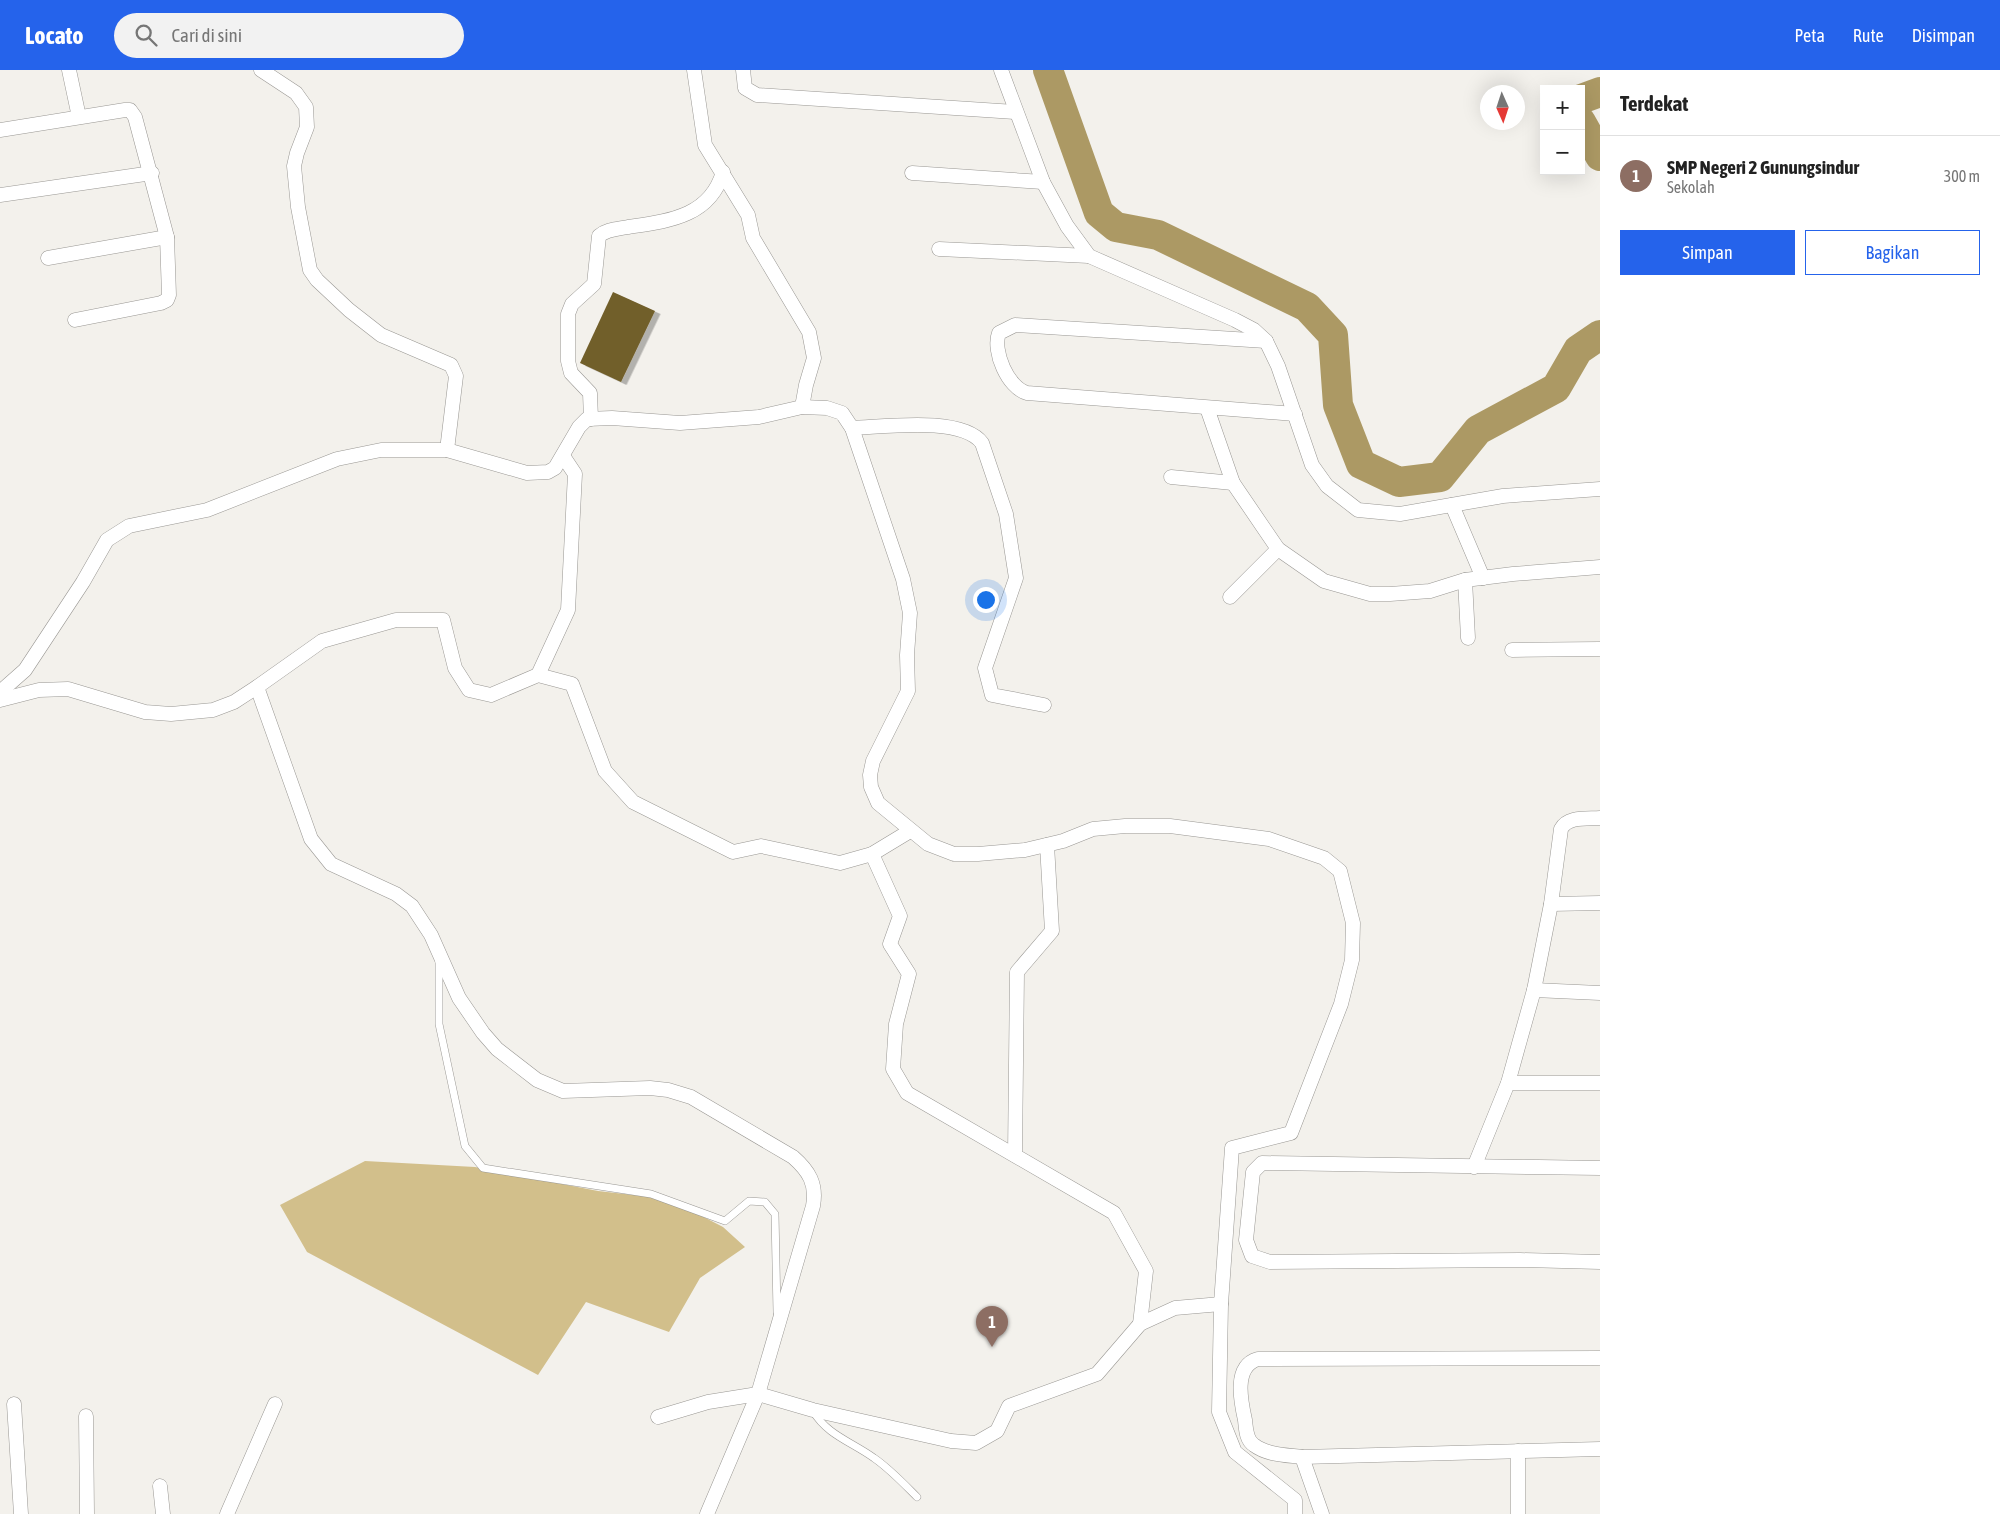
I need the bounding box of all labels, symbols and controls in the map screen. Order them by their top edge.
search box [114,13,464,58]
icon: search [132,21,160,49]
text: Locato [25,22,84,49]
text: Cari di sini [172,24,242,46]
text: Peta [1794,25,1825,46]
text: Rute [1853,25,1884,46]
text: Disimpan [1912,25,1975,46]
north arrow [1480,85,1525,130]
map controls [1540,85,1585,175]
button: + [1540,85,1585,130]
text: Terdekat [1620,91,1688,115]
button: − [1540,130,1585,175]
text: SMP Negeri 2 Gunungsindur [1667,156,1859,178]
text: 1 [1632,167,1640,185]
text: 300 m [1944,167,1980,185]
text: Sekolah [1667,178,1715,196]
button: Simpan [1620,230,1795,275]
button: Bagikan [1805,230,1980,275]
your location [973,587,999,613]
pin: 1 [976,1306,1008,1347]

